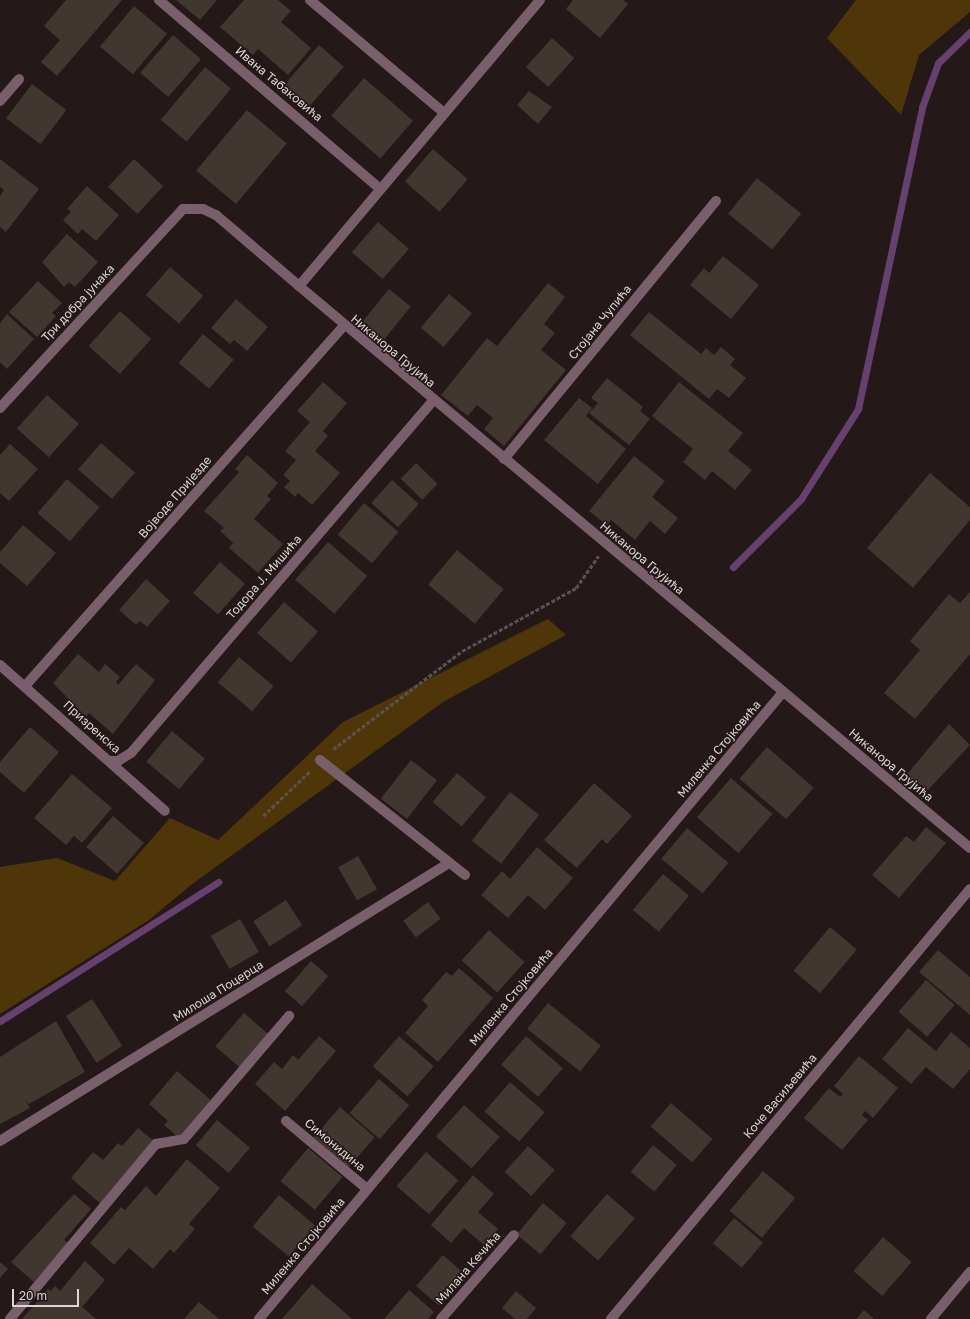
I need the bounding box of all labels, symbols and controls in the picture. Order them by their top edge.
street label: Ивана Табаковића [233,43,325,125]
street label: Три добра јунака [38,261,118,345]
street label: Стојана Чупића [566,282,634,362]
street label: Никанора Грујића [348,312,438,390]
street label: Војводе Пријезде [135,453,215,541]
street label: Никанора Грујића [597,519,687,597]
street label: Тодора Ј. Мишића [224,532,304,622]
street label: Призренска [61,698,123,756]
street label: Миленка Стојковића [674,698,764,800]
street label: Никанора Грујића [846,726,936,804]
street label: Миленка Стојковића [466,946,556,1048]
street label: Милоша Поцерца [170,957,266,1025]
street label: Коче Васиљевића [740,1051,820,1141]
street label: Симонидина [302,1115,368,1175]
street label: Миленка Стојковића [258,1195,348,1297]
street label: Милана Кечића [432,1229,504,1307]
scale bar [14,1281,81,1307]
text: 20 m [19,1288,47,1303]

